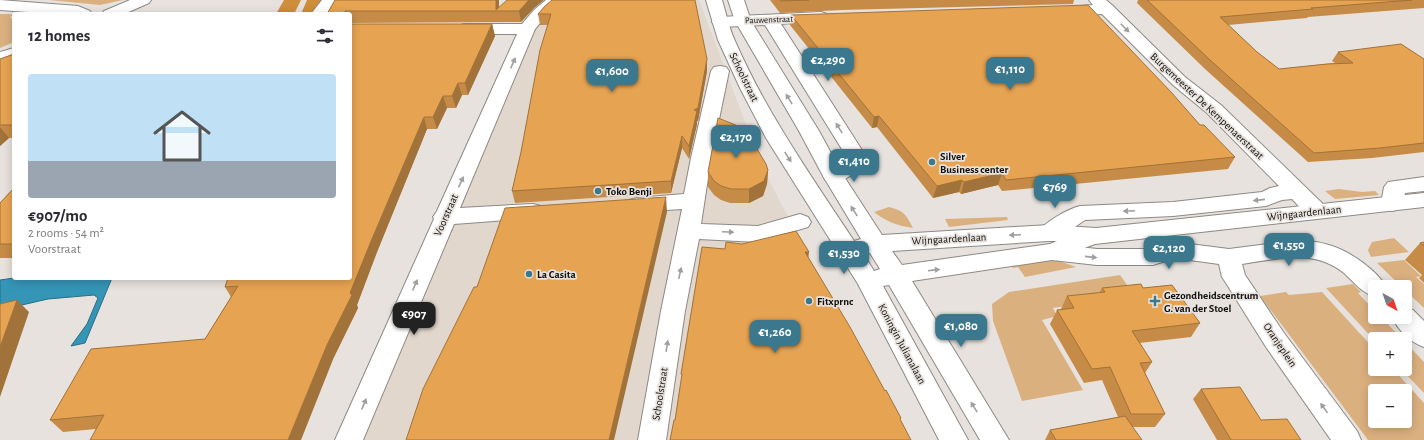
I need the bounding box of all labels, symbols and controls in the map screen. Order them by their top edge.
street label: Pauwenstraat [745,15,793,25]
one-way arrow [1120,23,1130,33]
icon: filters [314,25,336,47]
text: 12 homes [28,27,90,44]
pin: €2,290 [795,48,861,82]
street label: Schoolstraat [727,51,761,104]
street label: Burgemeester De Kempenaerstraat [1148,51,1266,162]
text: €2,290 [811,54,845,67]
one-way arrow [510,56,516,68]
pin: €1,110 [977,57,1043,91]
pin: €1,600 [579,59,645,93]
text: €1,110 [995,63,1025,76]
text: €1,600 [595,65,629,78]
one-way arrow [786,93,793,105]
icon: home [146,100,218,172]
one-way arrow [835,122,842,134]
pin: €2,170 [703,125,769,159]
text: €2,170 [720,131,752,144]
pin: €1,410 [821,149,887,183]
one-way arrow [785,151,792,162]
place label: Silver Business center [940,151,1008,175]
text: €1,410 [838,155,870,168]
marker: Silver Business center [927,157,937,167]
one-way arrow [458,175,464,187]
pin: €769 [1031,175,1079,209]
text: €769 [1043,181,1067,194]
marker: Toko Benji [593,186,603,196]
place label: Toko Benji [606,186,652,197]
street label: Voorstraat [432,192,460,238]
one-way arrow [1252,197,1265,203]
street label: Wijngaardenlaan [1266,204,1342,222]
one-way arrow [851,205,858,217]
text: €907/mo [28,207,87,224]
one-way arrow [1123,207,1135,214]
text: 2 rooms · 54 m² [28,227,104,240]
one-way arrow [722,229,734,236]
street label: Wijngaardenlaan [911,232,987,246]
one-way arrow [1009,232,1021,239]
pin: €1,550 [1256,233,1322,267]
pin: €2,120 [1136,236,1202,270]
text: €1,550 [1273,239,1305,252]
pin: €1,530 [811,241,877,275]
text: €2,120 [1153,242,1185,255]
text: Voorstraat [28,243,81,256]
text: €1,530 [828,247,860,260]
one-way arrow [1085,253,1097,260]
one-way arrow [677,267,683,279]
one-way arrow [928,267,940,273]
marker: La Casita [524,269,534,279]
place label: La Casita [537,269,577,280]
one-way arrow [413,278,419,290]
north arrow [1368,280,1412,324]
map controls [1368,280,1412,428]
place label: Gezondheidscentrum G. van der Stoel [1164,290,1259,314]
marker: Gezondheidscentrum G. van der Stoel [1149,295,1161,307]
marker: Fitxprnc [804,296,814,306]
place label: Fitxprnc [817,296,854,307]
pin: €907 [390,302,438,336]
street label: Koningin Julianalaan [876,302,928,386]
text: €907 [402,308,426,321]
pin: €1,080 [928,314,994,348]
pin: €1,260 [742,320,808,354]
text: €1,080 [944,320,978,333]
street label: Oranjeplein [1261,321,1299,369]
text: €1,260 [759,326,791,339]
button: + [1368,332,1412,376]
one-way arrow [664,340,670,352]
street label: Schoolstraat [650,366,670,421]
button: − [1368,384,1412,428]
one-way arrow [361,399,367,410]
one-way arrow [971,401,978,413]
one-way arrow [1320,403,1328,414]

